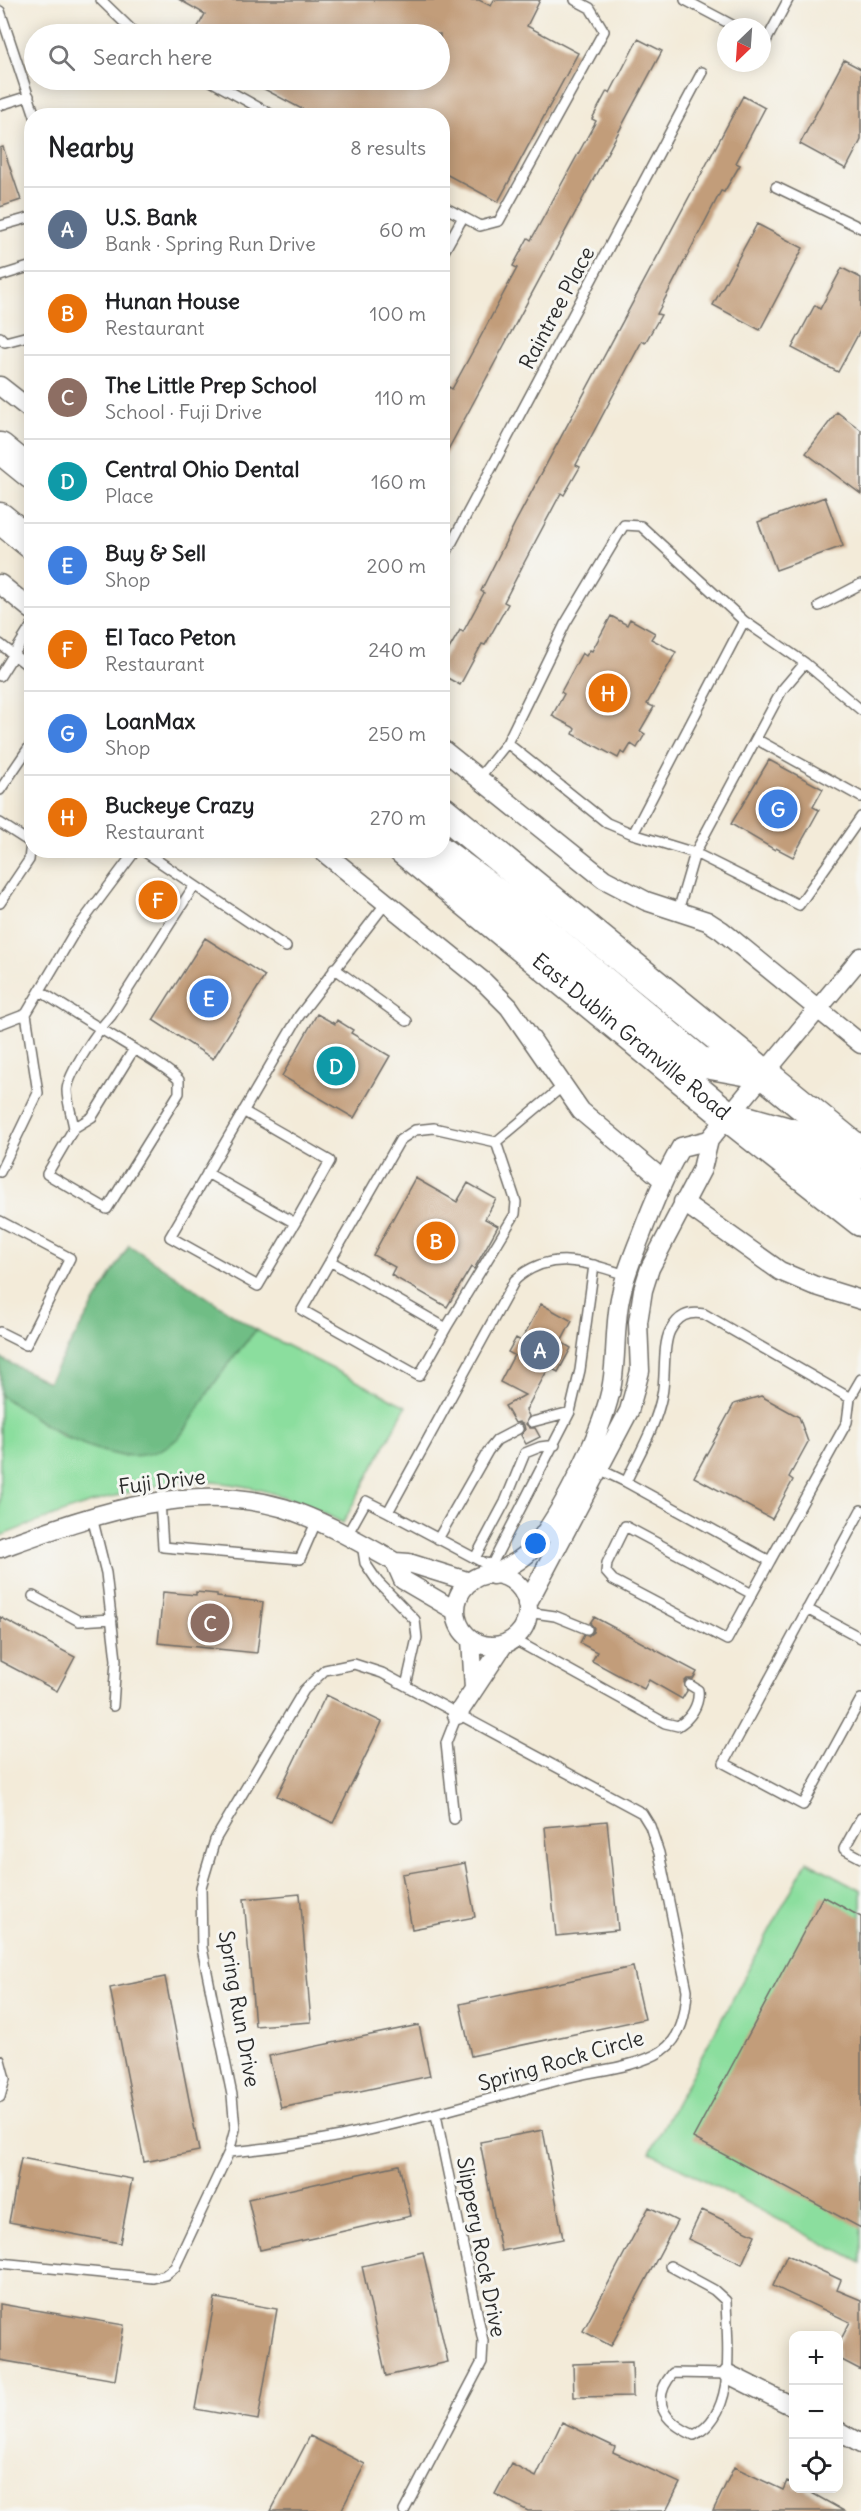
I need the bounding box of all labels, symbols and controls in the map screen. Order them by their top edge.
north arrow [717,18,771,72]
search box [24,24,450,90]
icon: search [45,41,78,74]
text: Search here [93,43,212,71]
text: Nearby [48,131,134,164]
text: 8 results [350,135,426,160]
text: U.S. Bank [105,203,197,231]
text: A [61,217,74,242]
text: 60 m [379,217,426,242]
text: Bank · Spring Run Drive [105,231,316,256]
street label: Raintree Place [513,242,600,374]
text: Hunan House [105,287,240,315]
text: B [61,301,74,326]
text: 100 m [369,301,426,326]
text: Restaurant [105,315,204,340]
text: The Little Prep School [105,371,317,399]
text: C [61,385,74,410]
text: 110 m [375,385,426,410]
text: School · Fuji Drive [105,399,262,424]
text: Central Ohio Dental [105,455,299,483]
text: D [60,469,75,494]
text: 160 m [371,469,426,494]
text: Place [105,483,153,508]
text: Buy & Sell [105,539,206,567]
text: E [62,553,73,578]
text: 200 m [366,553,426,578]
text: Shop [105,567,150,592]
text: El Taco Peton [105,623,236,651]
text: F [62,637,73,662]
text: 240 m [368,637,426,662]
text: Restaurant [105,651,204,676]
pin: H [588,670,628,716]
text: LoanMax [105,707,195,735]
text: G [60,721,75,746]
text: 250 m [368,721,426,746]
text: Shop [105,735,150,760]
pin: G [758,786,798,832]
text: Buckeye Crazy [105,791,255,819]
text: H [60,805,75,830]
text: 270 m [370,805,426,830]
text: Restaurant [105,819,204,844]
pin: F [138,878,178,922]
street label: East Dublin Granville Road [527,947,736,1126]
pin: E [190,976,228,1020]
pin: D [316,1044,356,1088]
pin: B [416,1218,456,1264]
pin: A [520,1328,560,1372]
street label: Fuji Drive [117,1463,207,1500]
your location [521,1529,550,1558]
pin: C [190,1600,230,1646]
street label: Spring Run Drive [212,1929,267,2089]
street label: Spring Rock Circle [475,2024,647,2097]
street label: Slippery Rock Drive [451,2155,512,2339]
map controls [789,2331,843,2493]
button: + [789,2331,843,2385]
button: − [789,2385,843,2439]
button: locate [789,2439,843,2493]

